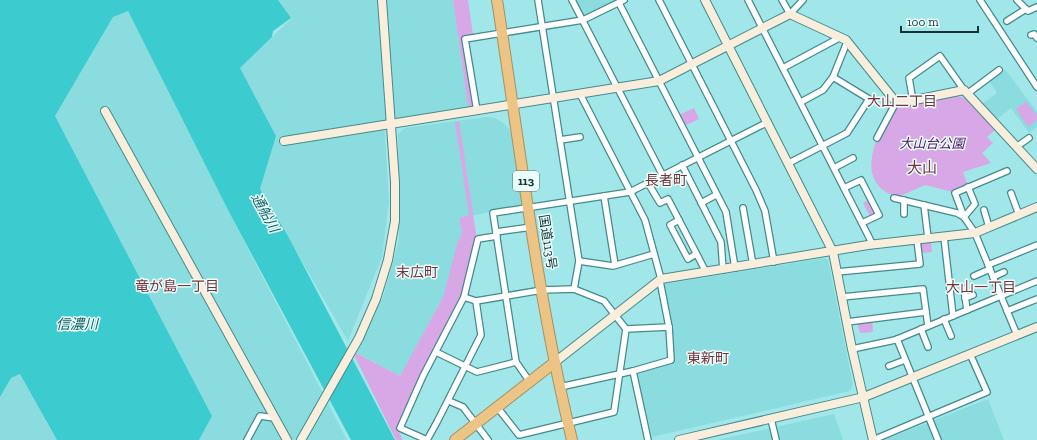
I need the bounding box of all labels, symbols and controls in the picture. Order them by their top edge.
scale bar [901,8,978,34]
text: 100 m [907,15,939,29]
district label: 大山二丁目 [867,93,937,110]
park label: 大山台公園 [899,136,966,151]
district label: 大山 [907,159,937,177]
road number: 113 [513,171,539,191]
district label: 長者町 [645,172,687,189]
water label: 通船川 [247,191,284,237]
street label: 国道113号 [536,213,560,271]
district label: 末広町 [396,264,438,281]
district label: 竜が島一丁目 [135,278,219,295]
district label: 大山一丁目 [946,279,1016,296]
water label: 信濃川 [56,316,100,333]
district label: 東新町 [687,350,729,367]

